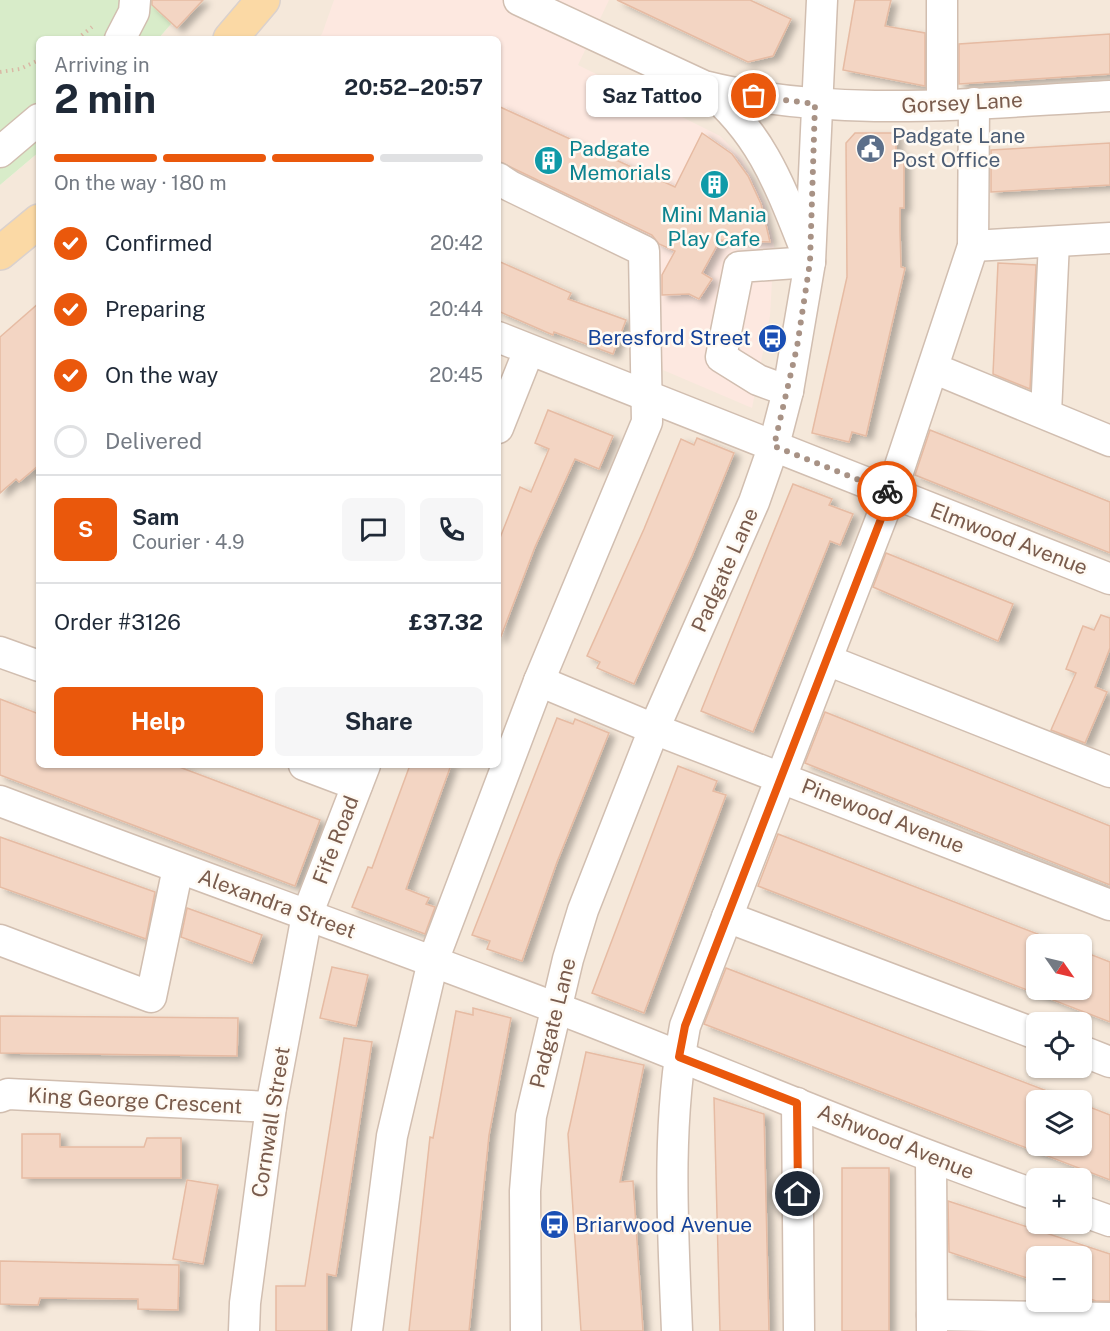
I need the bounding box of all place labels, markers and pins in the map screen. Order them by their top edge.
pin [728,70,779,121]
callout: Saz Tattoo [586,75,718,117]
place label: Padgate Lane Post Office [892,123,1025,172]
public building icon: Padgate Lane Post Office [855,132,887,164]
place label: Padgate Memorials [569,136,671,185]
building icon: Padgate Memorials [532,145,564,177]
building icon: Mini Mania Play Cafe [698,168,730,200]
place label: Mini Mania Play Cafe [661,202,767,251]
bus stop icon: Beresford Street [756,322,788,354]
place label: Beresford Street [587,325,751,350]
pin [772,1168,823,1219]
bus stop icon: Briarwood Avenue [538,1209,570,1241]
place label: Briarwood Avenue [575,1212,752,1237]

